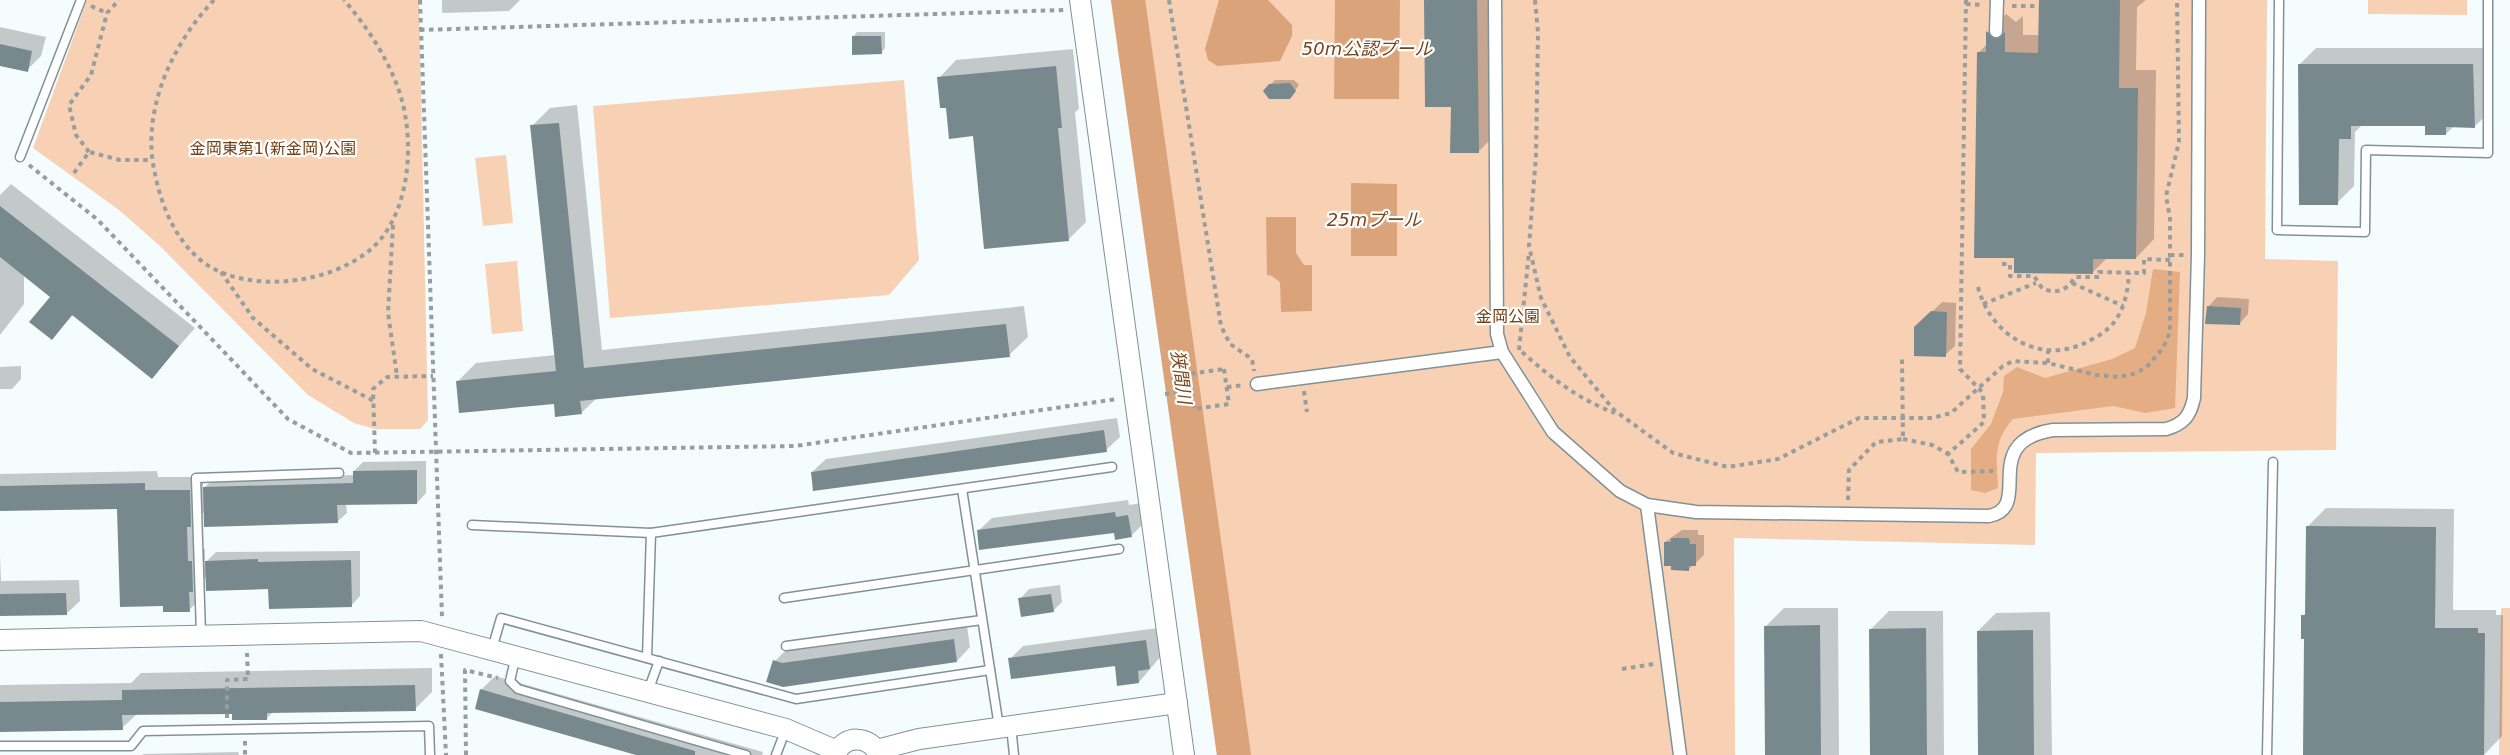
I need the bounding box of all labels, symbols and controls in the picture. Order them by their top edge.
water label: 50m公認プール [1302,38,1433,59]
park label: 金岡東第1(新金岡)公園 [190,139,356,158]
water label: 25mプール [1327,209,1422,230]
park label: 金岡公園 [1476,307,1540,326]
water label: 狭間川 [1167,349,1196,407]

